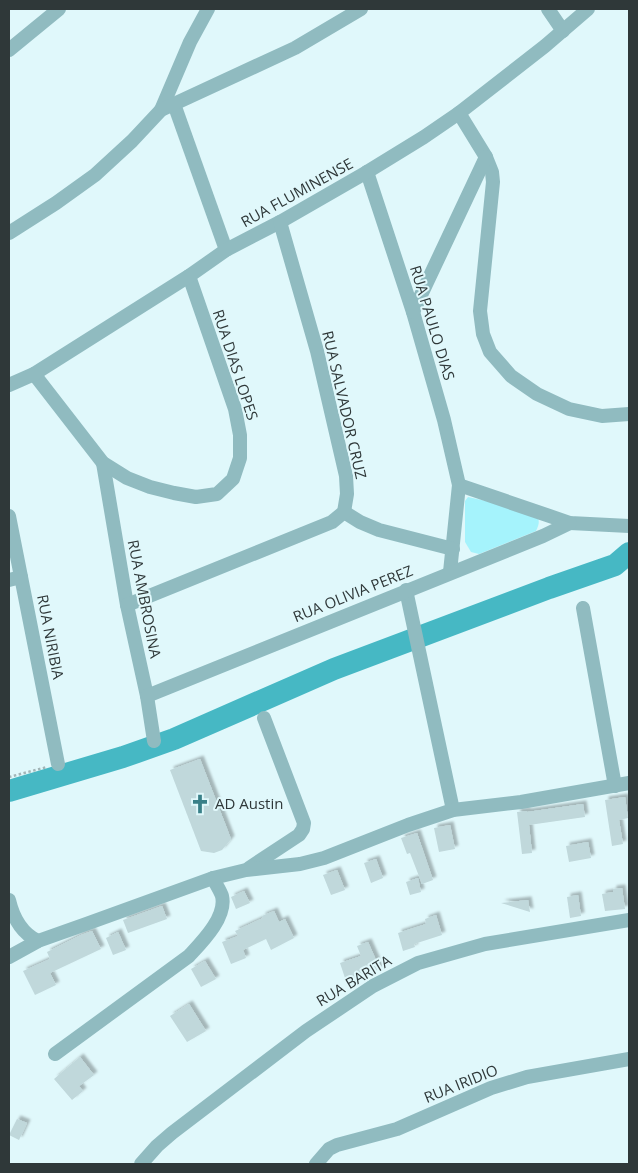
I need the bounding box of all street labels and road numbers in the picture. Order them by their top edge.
street label: RUA FLUMINENSE [237,153,356,231]
street label: RUA PAULO DIAS [406,263,460,383]
street label: RUA DIAS LOPES [209,307,263,423]
street label: RUA SALVADOR CRUZ [318,329,372,481]
street label: RUA AMBROSINA [124,538,166,660]
street label: RUA OLIVIA PEREZ [290,560,415,626]
street label: RUA NIRIBIA [33,593,69,681]
street label: RUA BARITA [312,950,395,1010]
street label: RUA IRIDIO [421,1059,501,1107]

